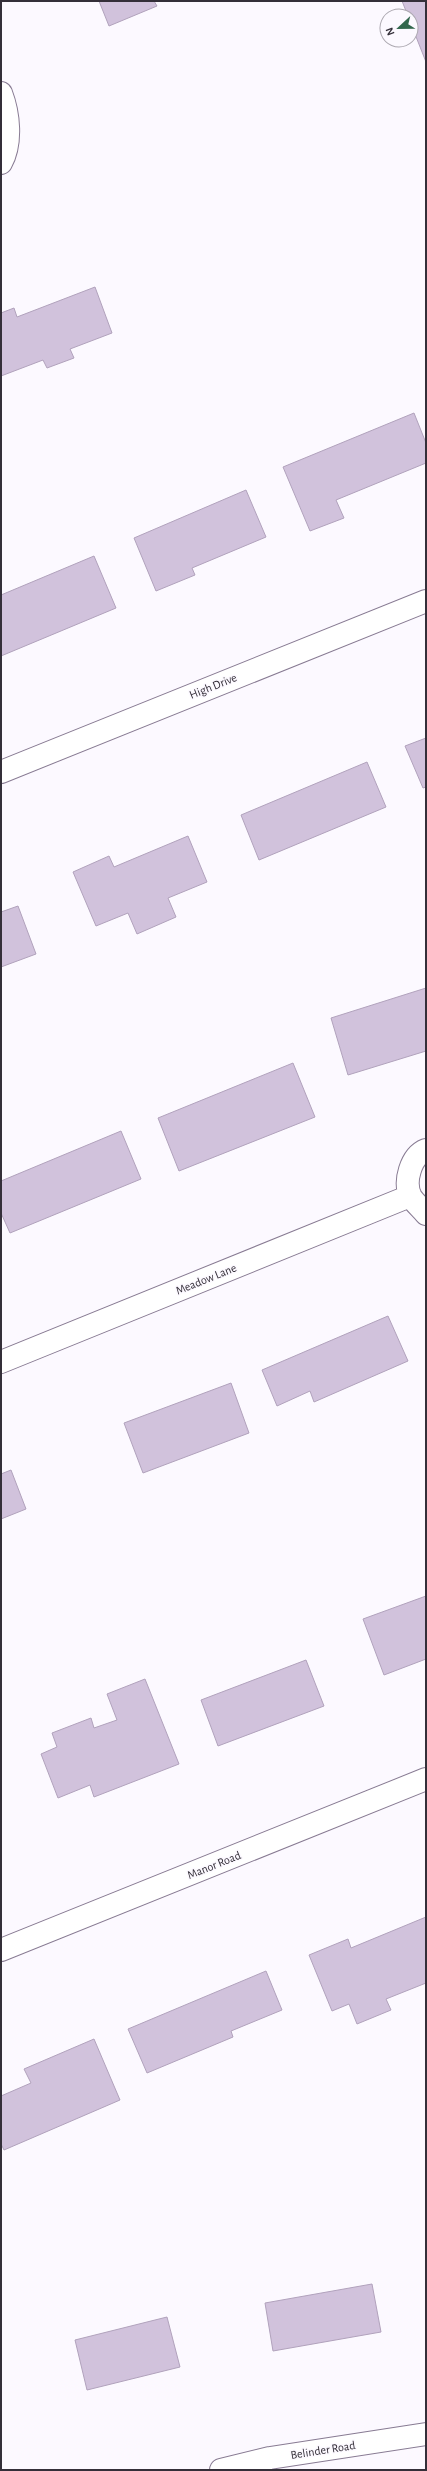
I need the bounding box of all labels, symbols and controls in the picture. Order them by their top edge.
north arrow [379,8,419,48]
text: N [384,26,397,37]
street label: High Drive [188,671,238,701]
street label: Meadow Lane [174,1261,238,1297]
street label: Manor Road [186,1849,242,1881]
street label: Belinder Road [290,2439,356,2461]

